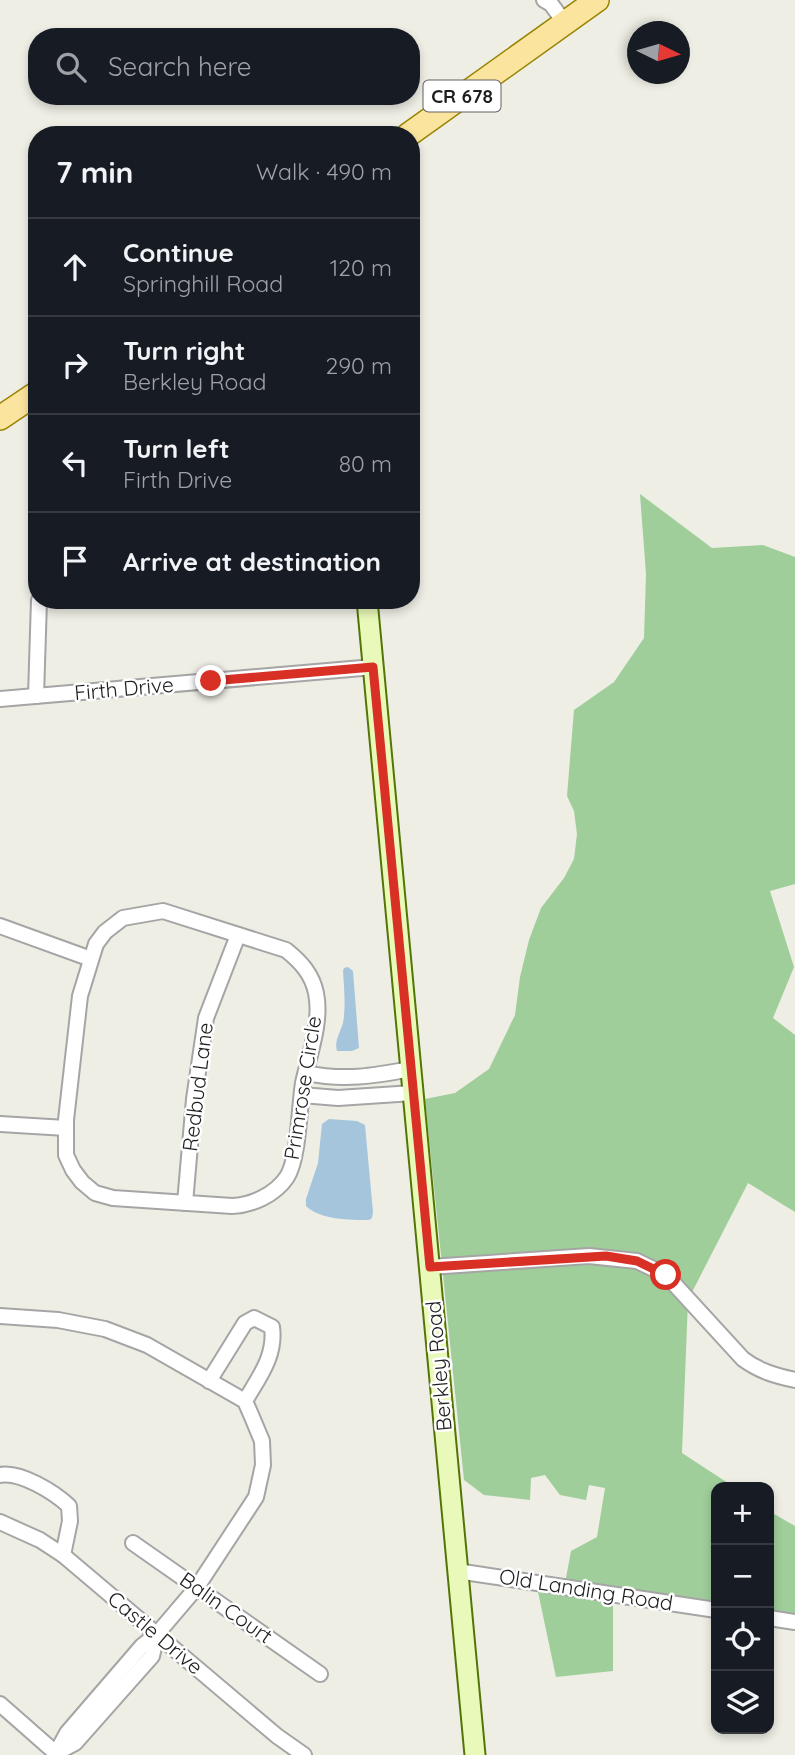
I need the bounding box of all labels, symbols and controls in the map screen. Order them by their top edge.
north arrow [627,21,690,84]
search box [28,28,420,105]
icon: search [52,48,90,86]
text: Search here [108,50,252,83]
road number: CR 678 [424,80,500,111]
text: 7 min [56,153,134,191]
text: Walk · 490 m [256,157,392,186]
text: Continue [123,236,234,269]
icon: ahead [56,248,94,286]
text: 120 m [330,253,392,282]
text: Springhill Road [123,269,283,298]
text: Turn right [123,334,245,367]
icon: right [56,346,94,384]
text: 290 m [325,351,392,380]
text: Berkley Road [123,367,266,396]
text: Turn left [123,432,230,465]
icon: left [56,444,94,482]
text: 80 m [339,449,392,478]
text: Firth Drive [123,465,232,494]
icon: arrive [56,542,94,580]
text: Arrive at destination [123,545,381,578]
route end [195,665,226,696]
street label: Firth Drive [73,671,175,705]
street label: Primrose Circle [278,1014,326,1162]
street label: Redbud Lane [176,1021,218,1153]
route start [650,1259,681,1290]
street label: Berkley Road [419,1300,457,1432]
map controls [711,1482,774,1734]
button: + [711,1482,774,1545]
button: − [711,1545,774,1608]
street label: Old Landing Road [497,1562,675,1616]
street label: Balin Court [175,1566,278,1649]
street label: Castle Drive [103,1585,208,1680]
button: locate [711,1608,774,1671]
button: layers [711,1671,774,1734]

